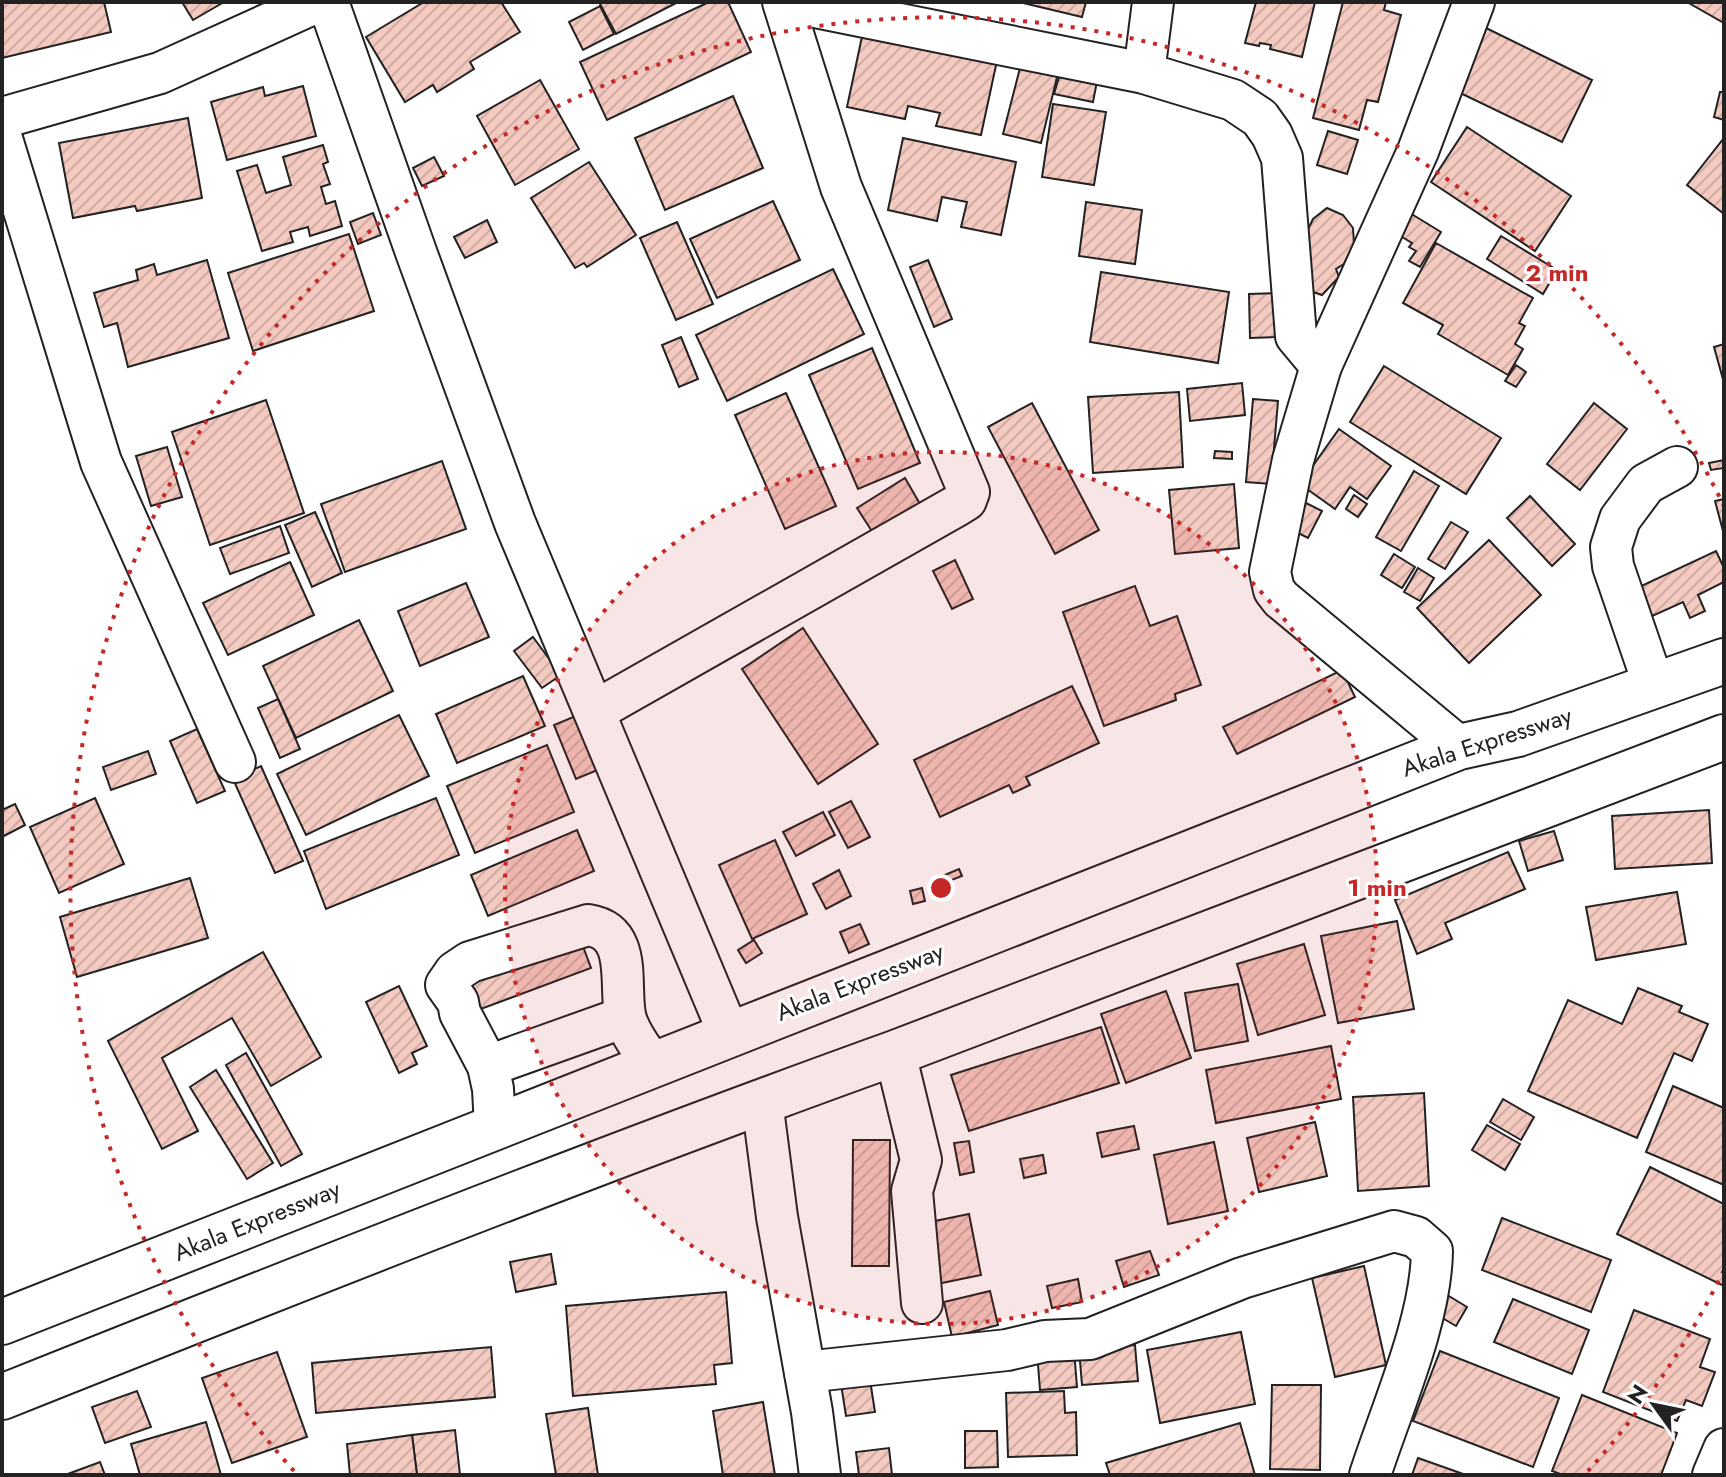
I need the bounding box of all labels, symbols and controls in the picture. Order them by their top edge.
text: 2 min [1525,255,1589,290]
street label: Akala Expressway [1397,697,1577,786]
text: 1 min [1347,870,1407,905]
centre of rings [927,874,955,902]
street label: Akala Expressway [771,933,949,1030]
street label: Akala Expressway [168,1171,346,1270]
north arrow [1614,1365,1694,1445]
text: N [1619,1378,1655,1410]

